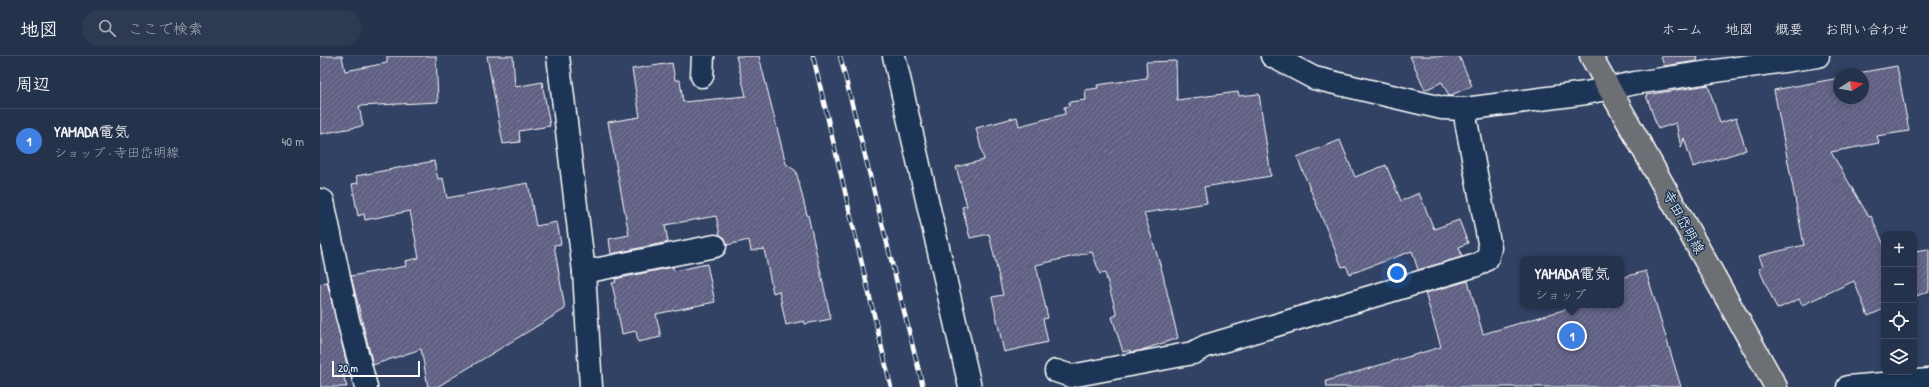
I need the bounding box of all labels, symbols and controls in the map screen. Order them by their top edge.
search box [82,10,362,46]
text: 地図 [20,16,58,42]
icon: search [96,17,118,39]
text: ここで検索 [128,18,203,39]
text: ホーム [1662,19,1703,38]
text: 地図 [1725,19,1753,38]
text: 概要 [1775,19,1803,38]
text: お問い合わせ [1825,19,1909,38]
north arrow [1833,68,1869,104]
text: 周辺 [16,72,50,95]
text: YAMADA電気 [54,121,129,142]
text: 1 [27,132,31,150]
text: 40 m [281,132,304,150]
text: ショップ · 寺田岱明線 [54,143,179,161]
street label: 寺田岱明線 [1659,187,1710,257]
map controls [1881,231,1917,375]
button: + [1881,231,1917,267]
popup [1520,256,1624,308]
your location [1387,263,1407,283]
text: YAMADA電気 [1535,263,1609,284]
button: − [1881,267,1917,303]
text: ショップ [1535,285,1586,303]
button: locate [1881,303,1917,339]
pin: 1 [1559,321,1585,351]
button: layers [1881,339,1917,375]
scale bar [332,359,420,378]
text: 20 m [338,361,358,375]

